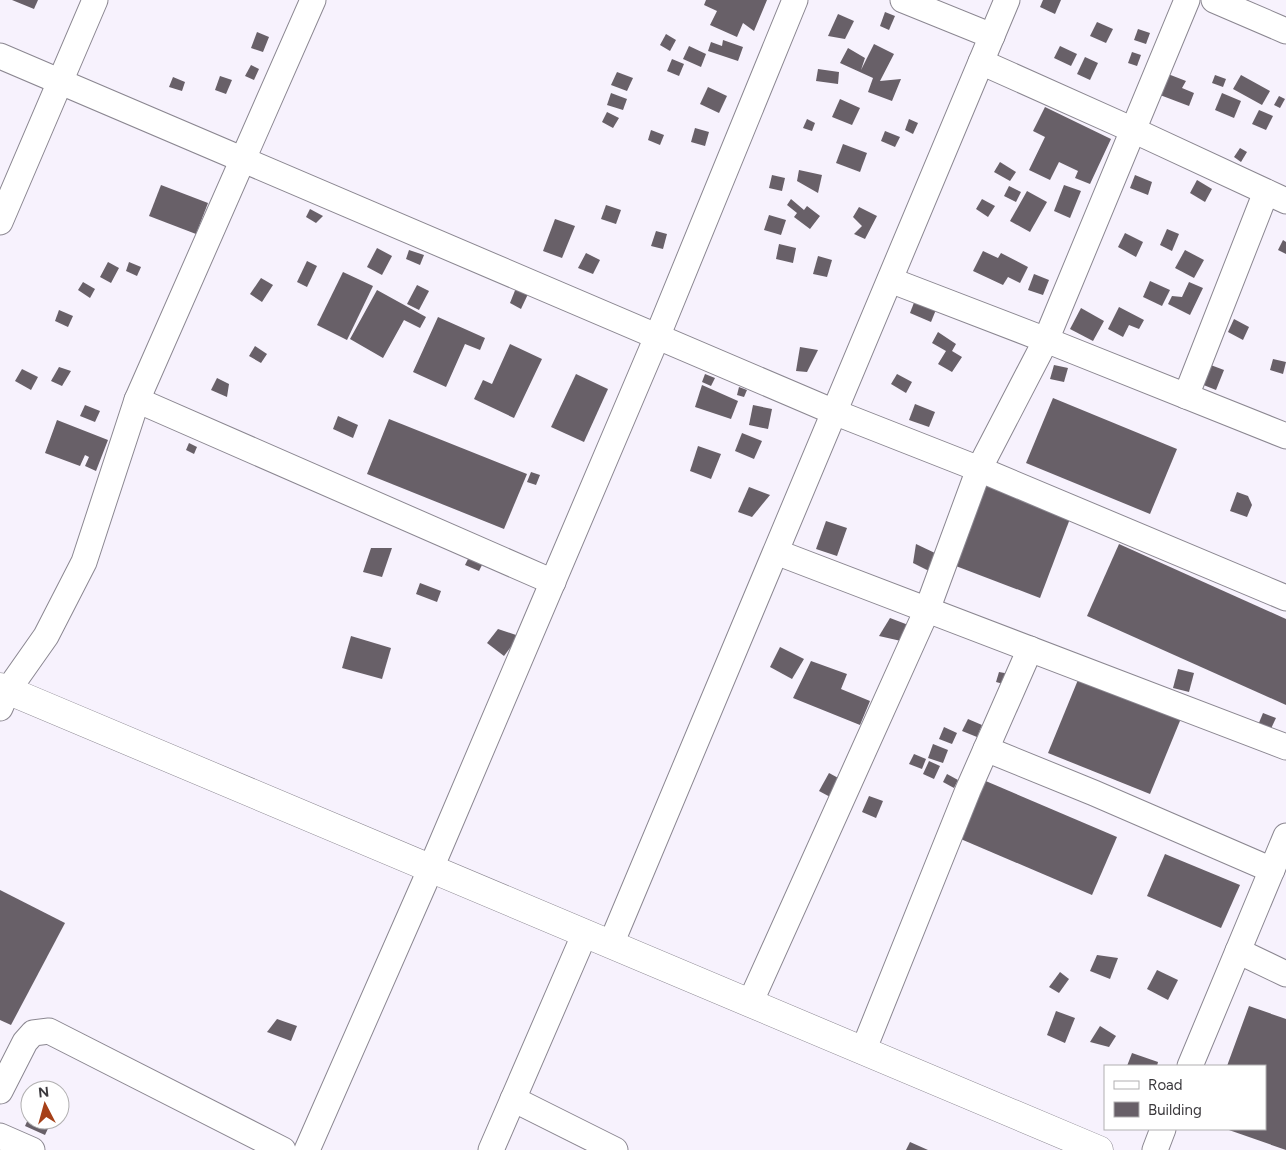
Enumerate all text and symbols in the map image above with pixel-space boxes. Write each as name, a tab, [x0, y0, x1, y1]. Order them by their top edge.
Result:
legend	[1104, 1065, 1266, 1130]
text: Road	[1148, 1076, 1183, 1094]
north arrow	[20, 1080, 70, 1130]
text: N	[37, 1084, 50, 1102]
text: Building	[1148, 1101, 1202, 1119]

